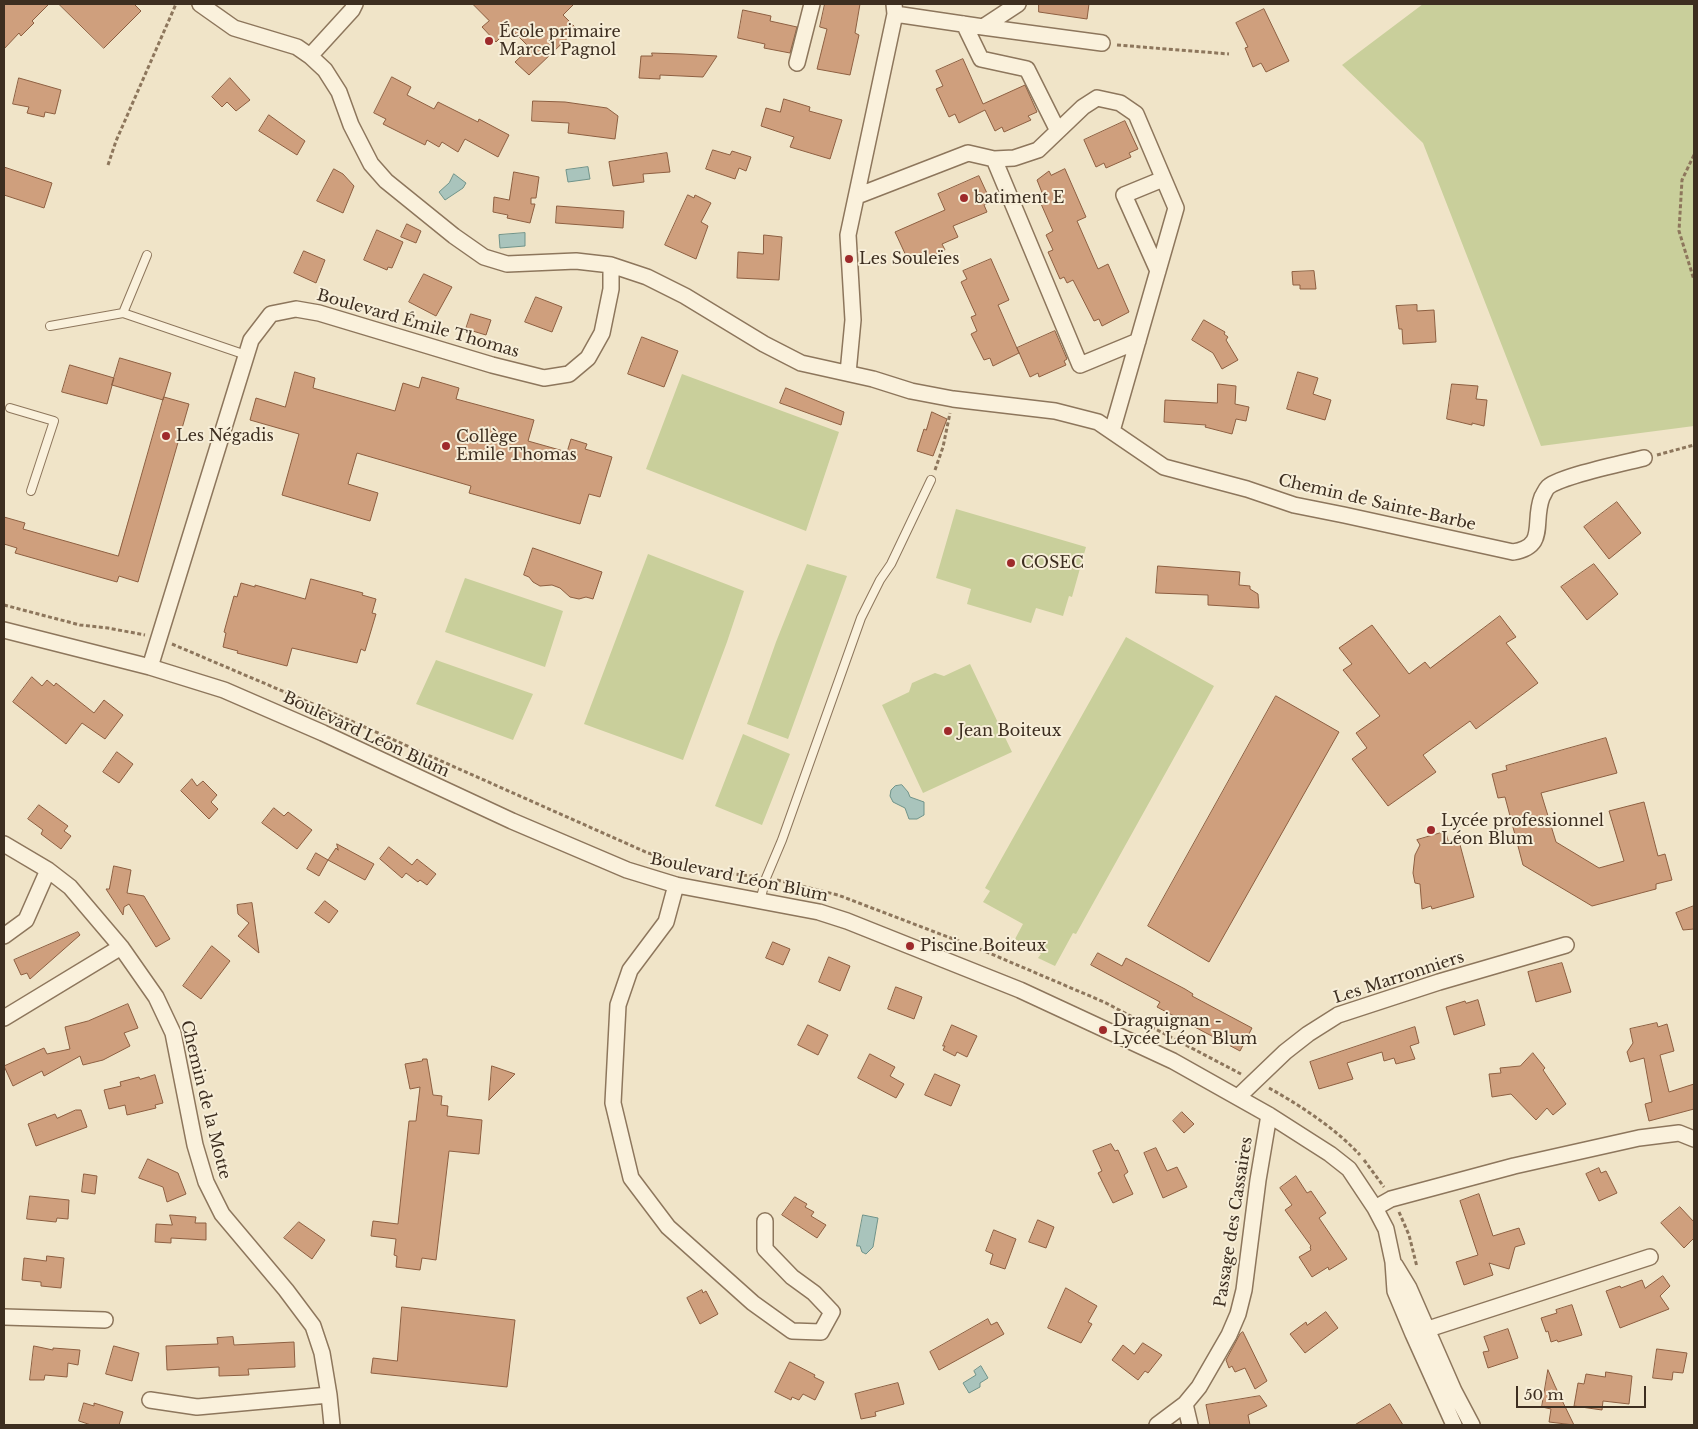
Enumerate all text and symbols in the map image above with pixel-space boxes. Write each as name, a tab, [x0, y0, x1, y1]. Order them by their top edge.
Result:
place label: École primaire Marcel Pagnol	[499, 22, 621, 60]
marker: École primaire Marcel Pagnol	[483, 35, 495, 47]
place label: batiment E	[974, 188, 1064, 208]
marker: batiment E	[958, 192, 970, 204]
place label: Les Souleïes	[859, 249, 959, 269]
marker: Les Souleïes	[843, 253, 855, 265]
street label: Boulevard Émile Thomas	[315, 286, 521, 362]
place label: Les Négadis	[176, 426, 274, 446]
place label: Collège Emile Thomas	[456, 427, 577, 465]
marker: Les Négadis	[160, 430, 172, 442]
marker: Collège Emile Thomas	[440, 440, 452, 452]
street label: Chemin de Sainte-Barbe	[1276, 471, 1478, 535]
place label: COSEC	[1021, 553, 1084, 573]
marker: COSEC	[1005, 557, 1017, 569]
street label: Boulevard Léon Blum	[280, 688, 452, 782]
place label: Jean Boiteux	[958, 721, 1061, 741]
marker: Jean Boiteux	[942, 725, 954, 737]
place label: Lycée professionnel Léon Blum	[1441, 811, 1604, 849]
marker: Lycée professionnel Léon Blum	[1425, 824, 1437, 836]
street label: Boulevard Léon Blum	[648, 850, 830, 906]
place label: Piscine Boiteux	[920, 936, 1046, 956]
marker: Piscine Boiteux	[904, 940, 916, 952]
street label: Les Marronniers	[1331, 948, 1467, 1008]
place label: Draguignan - Lycée Léon Blum	[1113, 1011, 1257, 1049]
street label: Chemin de la Motte	[176, 1019, 234, 1181]
marker: Draguignan - Lycée Léon Blum	[1097, 1024, 1109, 1036]
street label: Passage des Cassaires	[1211, 1135, 1257, 1309]
scale bar	[1518, 1376, 1648, 1408]
text: 50 m	[1524, 1385, 1564, 1404]

